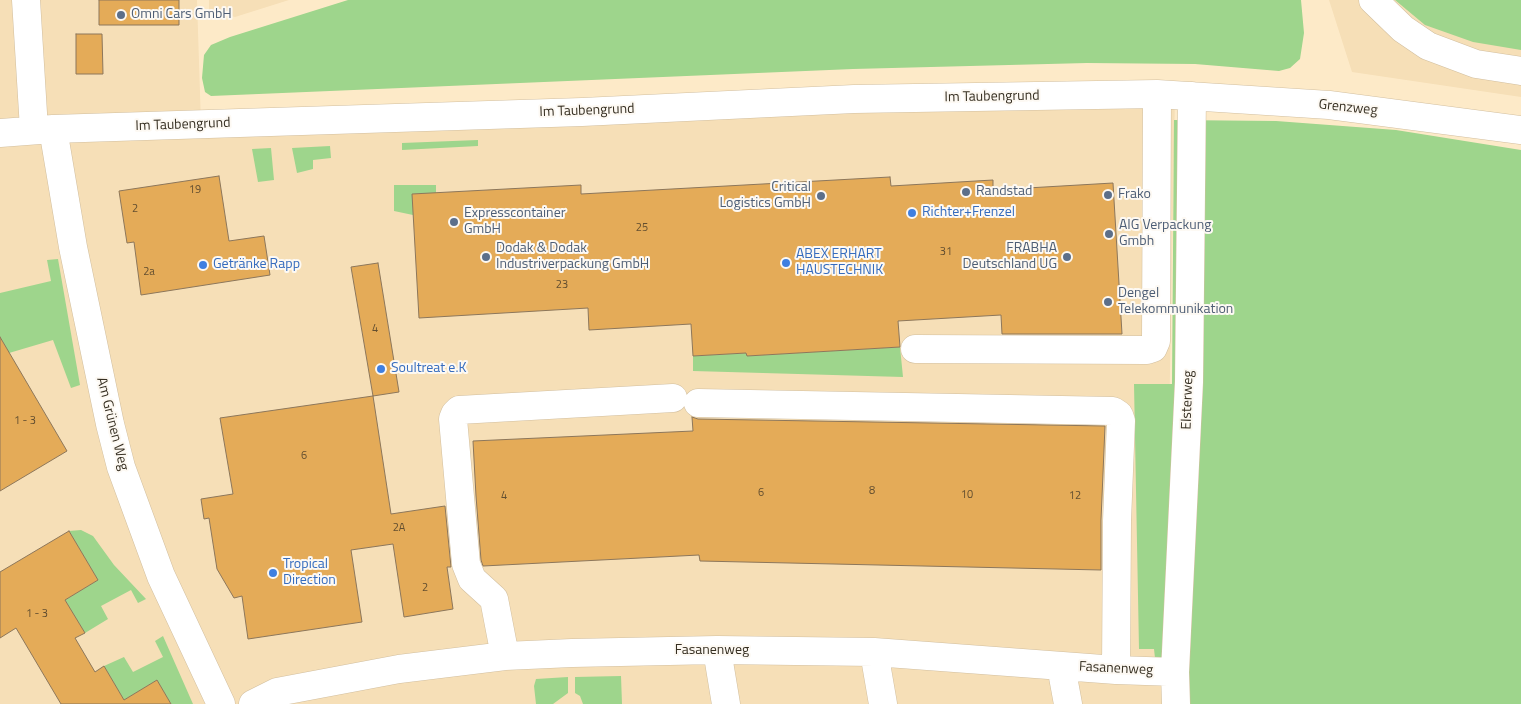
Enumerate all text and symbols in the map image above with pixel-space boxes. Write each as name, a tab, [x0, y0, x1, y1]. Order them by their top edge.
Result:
place label: Omni Cars GmbH	[131, 7, 232, 23]
marker: Omni Cars GmbH	[115, 9, 127, 21]
street label: Im Taubengrund	[944, 88, 1040, 106]
street label: Grenzweg	[1318, 97, 1378, 119]
street label: Im Taubengrund	[539, 101, 635, 121]
street label: Im Taubengrund	[135, 115, 231, 135]
place label: Critical Logistics GmbH	[719, 180, 811, 212]
house number: 19	[189, 183, 201, 197]
place label: Randstad	[976, 184, 1032, 200]
marker: Randstad	[960, 186, 972, 198]
place label: Frako	[1118, 187, 1151, 203]
marker: Frako	[1102, 189, 1114, 201]
marker: Critical Logistics GmbH	[815, 190, 827, 202]
house number: 2	[132, 202, 138, 216]
place label: Richter+Frenzel	[922, 205, 1015, 221]
place label: Expresscontainer GmbH	[464, 206, 566, 238]
marker: Richter+Frenzel	[906, 207, 918, 219]
marker: Expresscontainer GmbH	[448, 216, 460, 228]
place label: AIG Verpackung Gmbh	[1119, 218, 1211, 250]
house number: 25	[636, 221, 648, 235]
marker: AIG Verpackung Gmbh	[1103, 228, 1115, 240]
place label: Dodak & Dodak Industriverpackung GmbH	[496, 241, 649, 274]
place label: FRABHA Deutschland UG	[963, 241, 1057, 274]
house number: 31	[940, 245, 952, 259]
place label: ABEX ERHART HAUSTECHNIK	[796, 247, 883, 280]
marker: Dodak & Dodak Industriverpackung GmbH	[480, 251, 492, 263]
marker: FRABHA Deutschland UG	[1061, 251, 1073, 263]
place label: Getränke Rapp	[213, 257, 300, 273]
marker: ABEX ERHART HAUSTECHNIK	[780, 257, 792, 269]
marker: Getränke Rapp	[197, 259, 209, 271]
house number: 2a	[143, 265, 155, 279]
house number: 23	[556, 278, 568, 292]
place label: Dengel Telekommunikation	[1118, 286, 1233, 318]
marker: Dengel Telekommunikation	[1102, 296, 1114, 308]
house number: 4	[372, 322, 378, 336]
place label: Soultreat e.K	[391, 361, 466, 377]
marker: Soultreat e.K	[375, 363, 387, 375]
street label: Elsterweg	[1179, 370, 1197, 430]
street label: Am Grünen Weg	[92, 376, 132, 472]
house number: 1 - 3	[14, 414, 36, 428]
house number: 6	[301, 449, 307, 463]
house number: 8	[869, 484, 875, 498]
house number: 6	[758, 486, 764, 500]
house number: 10	[961, 488, 973, 502]
house number: 4	[501, 489, 507, 503]
house number: 12	[1069, 489, 1081, 503]
house number: 2A	[393, 521, 405, 535]
place label: Tropical Direction	[283, 557, 336, 590]
marker: Tropical Direction	[267, 567, 279, 579]
house number: 2	[422, 581, 428, 595]
house number: 1 - 3	[26, 607, 48, 621]
street label: Fasanenweg	[675, 643, 749, 659]
street label: Fasanenweg	[1078, 659, 1154, 679]

